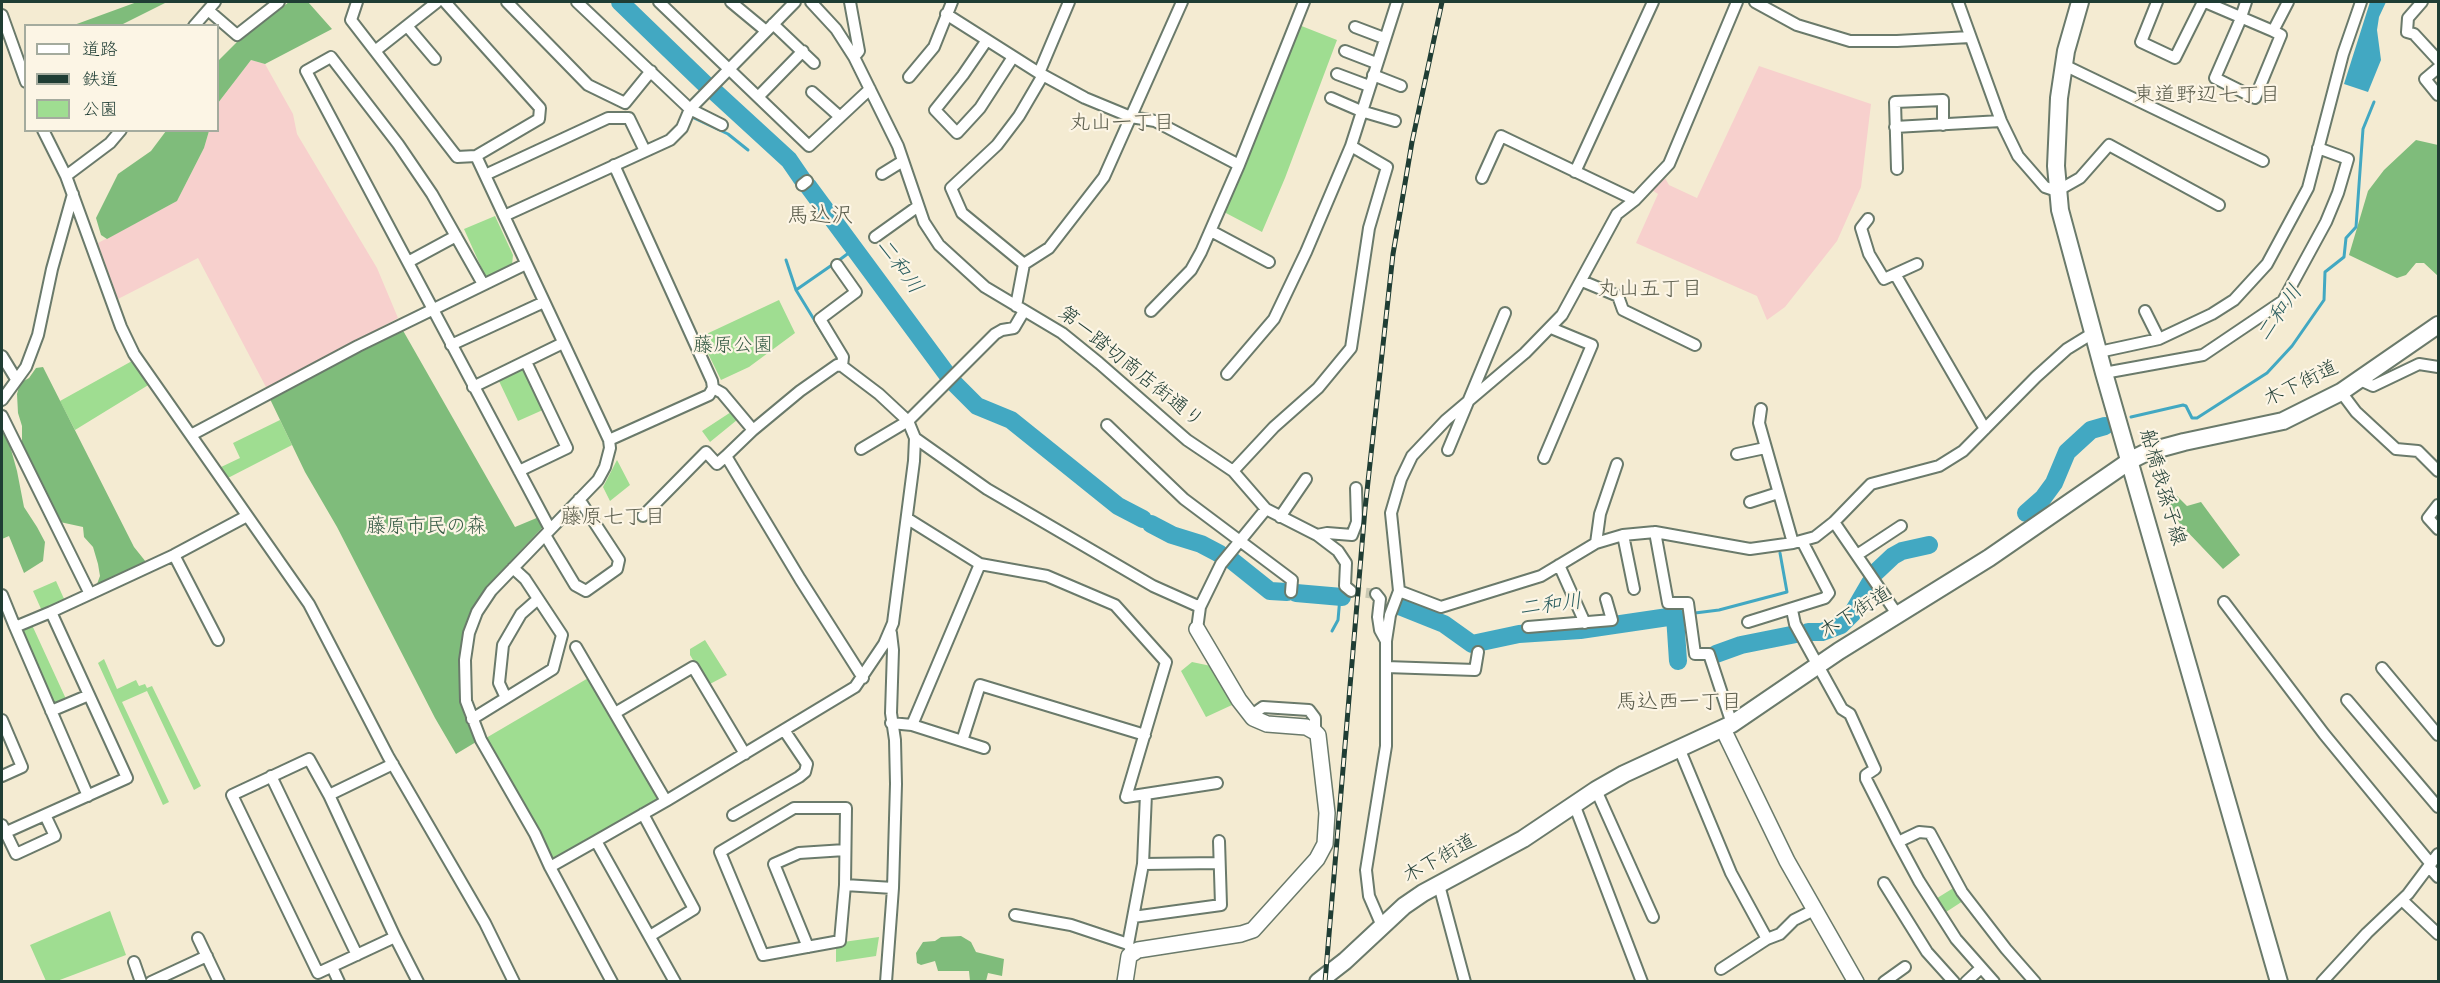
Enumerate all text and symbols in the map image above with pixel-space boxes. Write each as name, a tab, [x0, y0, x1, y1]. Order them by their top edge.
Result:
legend	[24, 24, 219, 132]
text: 道路	[82, 39, 118, 64]
text: 鉄道	[82, 69, 118, 94]
district label: 東道野辺七丁目	[2134, 85, 2280, 111]
text: 公園	[82, 99, 118, 124]
district label: 丸山一丁目	[1070, 113, 1174, 139]
district label: 馬込沢	[787, 206, 853, 232]
water label: 二和川	[868, 235, 926, 301]
district label: 丸山五丁目	[1598, 279, 1702, 305]
water label: 二和川	[2254, 282, 2310, 348]
street label: 第一踏切商店街通り	[1052, 303, 1206, 435]
park label: 藤原公園	[693, 336, 773, 360]
street label: 木下街道	[2261, 358, 2343, 414]
street label: 船橋我孫子線	[2132, 427, 2188, 549]
district label: 藤原七丁目	[561, 507, 665, 533]
park label: 藤原市民の森	[366, 517, 486, 541]
street label: 木下街道	[1817, 584, 1897, 646]
water label: 二和川	[1518, 592, 1584, 624]
district label: 馬込西一丁目	[1616, 692, 1742, 718]
street label: 木下街道	[1400, 831, 1482, 891]

